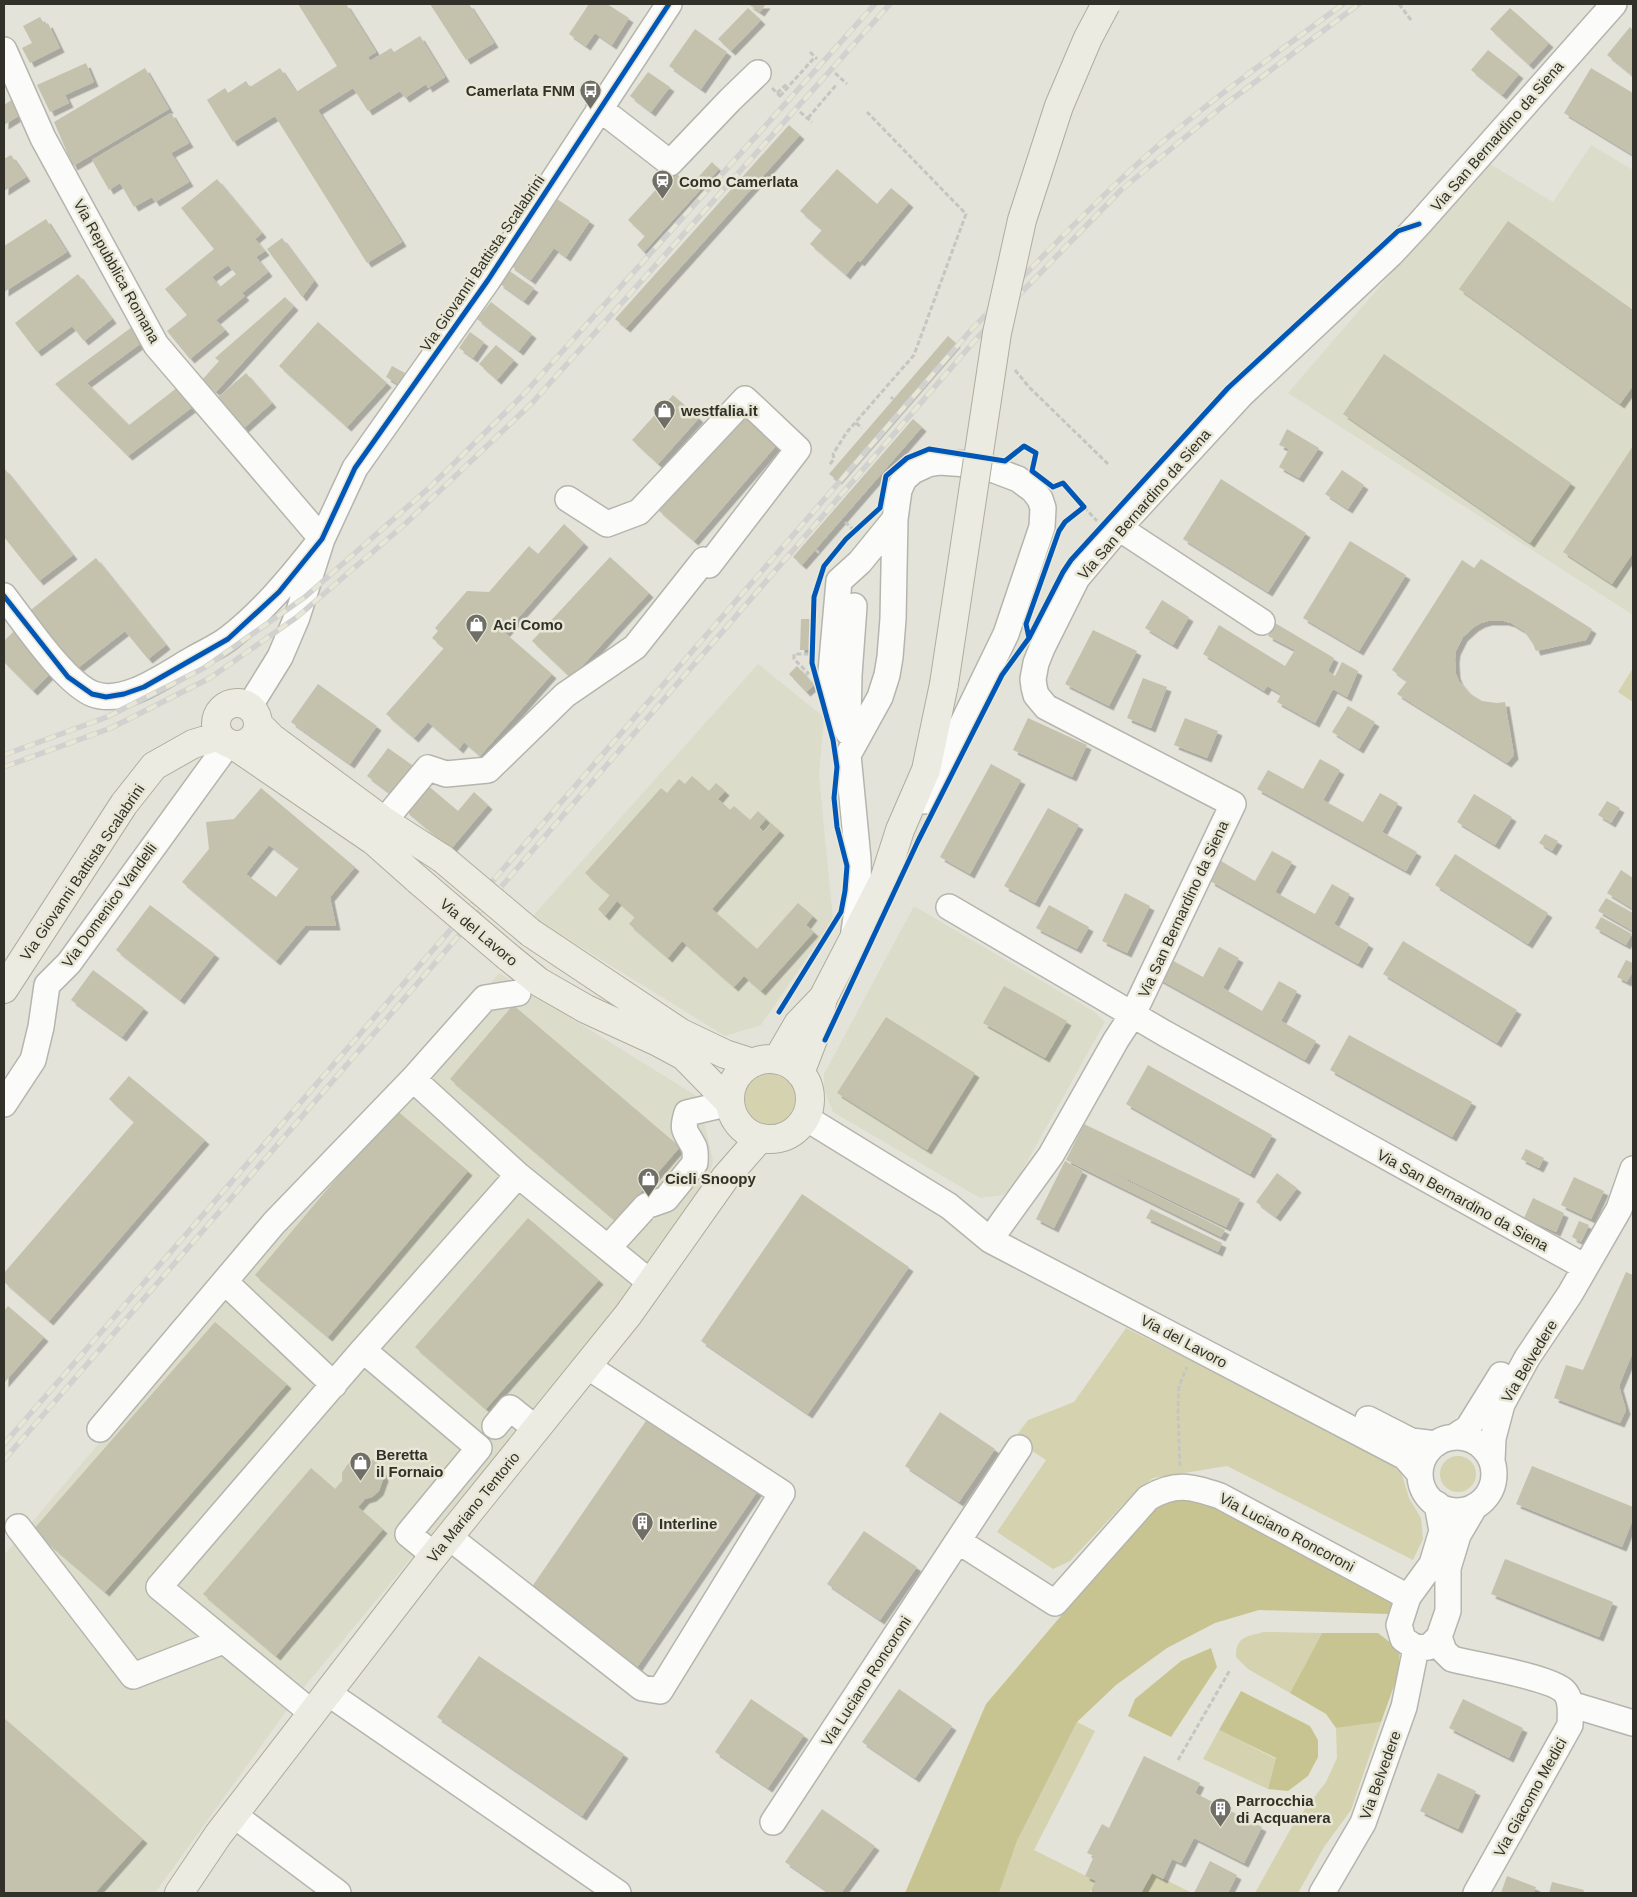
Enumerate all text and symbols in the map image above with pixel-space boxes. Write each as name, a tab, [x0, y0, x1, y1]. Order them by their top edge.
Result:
street label: Via San Bernardino da Siena	[1427, 57, 1567, 214]
bus stop icon: Camerlata FNM	[579, 78, 603, 109]
place label: Camerlata FNM	[466, 82, 575, 99]
station icon: Como Camerlata	[651, 169, 675, 200]
street label: Via Giovanni Battista Scalabrini	[417, 172, 547, 354]
place label: Como Camerlata	[679, 173, 799, 190]
street label: Via Repubblica Romana	[70, 196, 164, 346]
shop icon: westfalia.it	[653, 398, 677, 429]
place label: westfalia.it	[680, 402, 758, 419]
street label: Via San Bernardino da Siena	[1074, 425, 1214, 582]
shop icon: Aci Como	[465, 612, 489, 643]
place label: Aci Como	[493, 616, 563, 633]
street label: Via Giovanni Battista Scalabrini	[17, 781, 147, 963]
street label: Via San Bernardino da Siena	[1134, 817, 1232, 1000]
street label: Via Domenico Vandelli	[58, 840, 160, 970]
street label: Via del Lavoro	[437, 895, 521, 969]
street label: Via San Bernardino da Siena	[1374, 1146, 1552, 1255]
shop icon: Cicli Snoopy	[637, 1166, 661, 1197]
place label: Cicli Snoopy	[665, 1170, 757, 1187]
street label: Via del Lavoro	[1138, 1311, 1230, 1371]
street label: Via Belvedere	[1498, 1317, 1560, 1405]
place label: Beretta il Fornaio	[376, 1446, 444, 1480]
street label: Via Mariano Tentorio	[423, 1448, 523, 1566]
shop icon: Beretta il Fornaio	[348, 1451, 372, 1482]
street label: Via Luciano Roncoroni	[1216, 1489, 1358, 1575]
building icon: Interline	[631, 1511, 655, 1542]
place label: Interline	[659, 1515, 717, 1532]
street label: Via Luciano Roncoroni	[818, 1613, 914, 1749]
street label: Via Belvedere	[1356, 1728, 1404, 1822]
street label: Via Giacomo Medici	[1490, 1735, 1570, 1859]
place label: Parrocchia di Acquanera	[1236, 1792, 1331, 1826]
building icon: Parrocchia di Acquanera	[1208, 1797, 1232, 1828]

